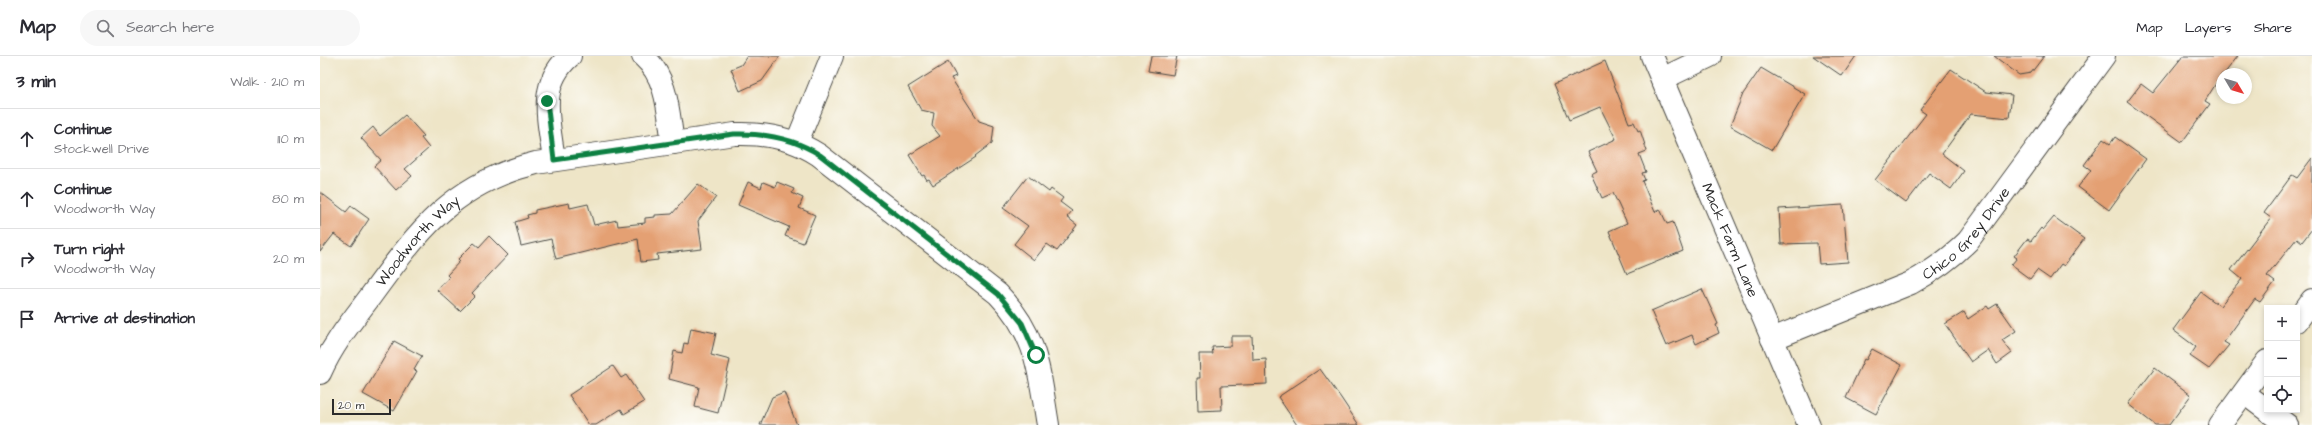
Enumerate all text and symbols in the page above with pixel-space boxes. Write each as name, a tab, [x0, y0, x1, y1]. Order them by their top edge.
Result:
search box	[80, 10, 360, 46]
text: Map	[20, 14, 56, 41]
icon: search	[94, 17, 116, 39]
text: Search here	[126, 17, 215, 38]
text: Map	[2136, 18, 2163, 38]
text: Layers	[2185, 18, 2232, 38]
text: Share	[2254, 18, 2292, 38]
north arrow	[2216, 68, 2252, 104]
text: 3 min	[16, 70, 56, 94]
text: Walk · 210 m	[230, 73, 304, 91]
route end	[538, 92, 556, 110]
text: Continue	[54, 119, 112, 140]
icon: ahead	[16, 128, 38, 150]
text: 110 m	[277, 130, 304, 148]
text: Stockwell Drive	[54, 140, 149, 158]
text: Continue	[54, 179, 112, 200]
street label: Mack Farm Lane	[1697, 180, 1764, 300]
street label: Chico Grey Drive	[1918, 183, 2015, 285]
icon: ahead	[16, 188, 38, 210]
text: 80 m	[272, 190, 304, 208]
street label: Woodworth Way	[371, 190, 464, 291]
text: Woodworth Way	[54, 200, 155, 218]
text: Turn right	[54, 239, 125, 260]
icon: right	[16, 248, 38, 270]
text: 20 m	[273, 250, 304, 268]
text: Woodworth Way	[54, 260, 155, 278]
map controls	[2264, 305, 2300, 413]
button: +	[2264, 305, 2300, 341]
icon: arrive	[16, 308, 38, 330]
text: Arrive at destination	[54, 308, 195, 329]
button: −	[2264, 341, 2300, 377]
route start	[1027, 346, 1045, 364]
button: locate	[2264, 377, 2300, 413]
scale bar	[332, 397, 391, 416]
text: 20 m	[338, 398, 364, 413]

